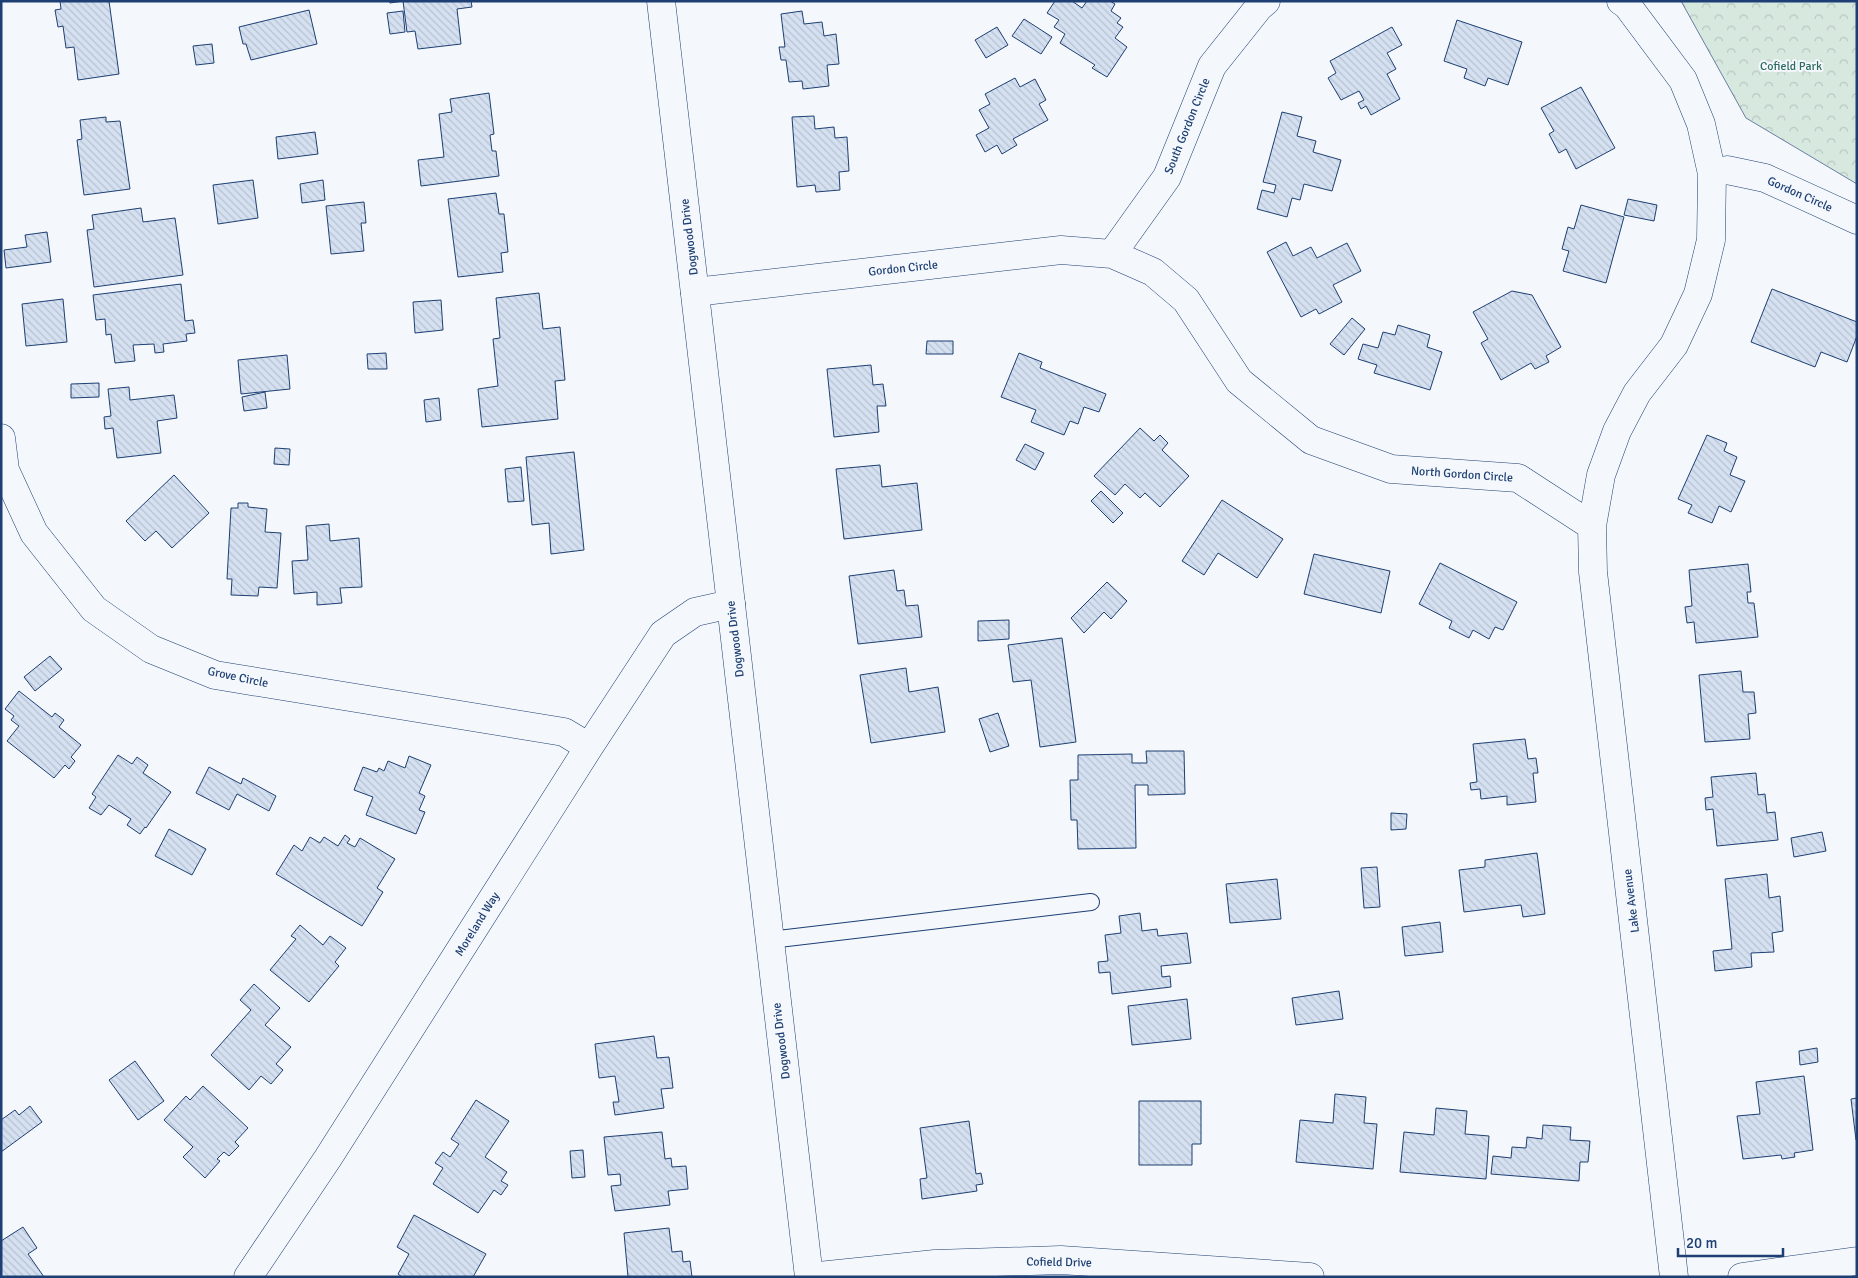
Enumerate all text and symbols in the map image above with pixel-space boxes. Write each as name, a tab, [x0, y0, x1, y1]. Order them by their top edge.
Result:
park label: Cofield Park	[1760, 59, 1822, 74]
street label: South Gordon Circle	[1161, 76, 1214, 177]
street label: Gordon Circle	[1765, 173, 1835, 216]
street label: Dogwood Drive	[677, 198, 702, 276]
street label: Gordon Circle	[868, 257, 939, 280]
street label: North Gordon Circle	[1410, 463, 1513, 486]
street label: Dogwood Drive	[723, 600, 748, 678]
street label: Grove Circle	[206, 664, 270, 691]
street label: Lake Avenue	[1620, 868, 1643, 934]
street label: Moreland Way	[452, 889, 503, 959]
street label: Dogwood Drive	[769, 1002, 794, 1080]
scale bar	[1678, 1226, 1783, 1258]
text: 20 m	[1686, 1234, 1717, 1252]
street label: Cofield Drive	[1026, 1254, 1092, 1271]

